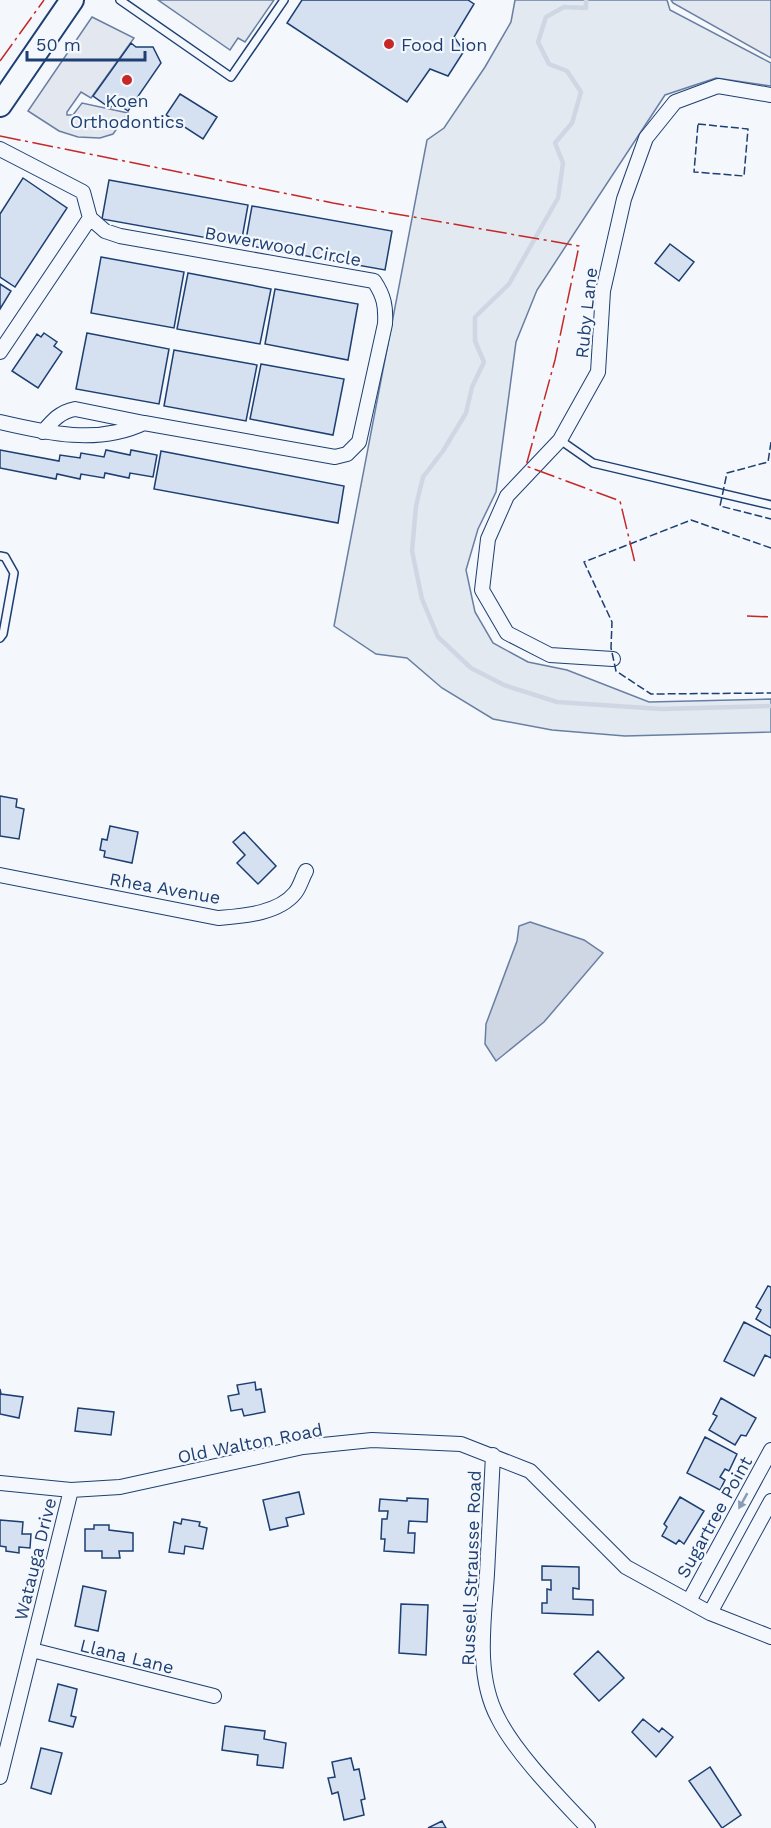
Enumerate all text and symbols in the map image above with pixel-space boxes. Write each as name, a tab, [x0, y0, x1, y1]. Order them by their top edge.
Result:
scale bar	[27, 24, 146, 62]
text: 50 m	[36, 34, 81, 55]
place label: Food Lion	[401, 34, 488, 55]
marker: Food Lion	[382, 37, 396, 51]
marker: Koen Orthodontics	[120, 73, 134, 87]
place label: Koen Orthodontics	[70, 90, 184, 132]
street label: Bowerwood Circle	[203, 222, 363, 270]
street label: Ruby Lane	[571, 266, 601, 360]
street label: Rhea Avenue	[108, 868, 222, 908]
street label: Old Walton Road	[176, 1419, 324, 1467]
street label: Sugartree Point	[672, 1452, 756, 1581]
street label: Russell Strausse Road	[457, 1470, 485, 1666]
one-way arrow	[738, 1493, 748, 1510]
street label: Watauga Drive	[10, 1496, 60, 1622]
street label: Llana Lane	[78, 1634, 176, 1678]

